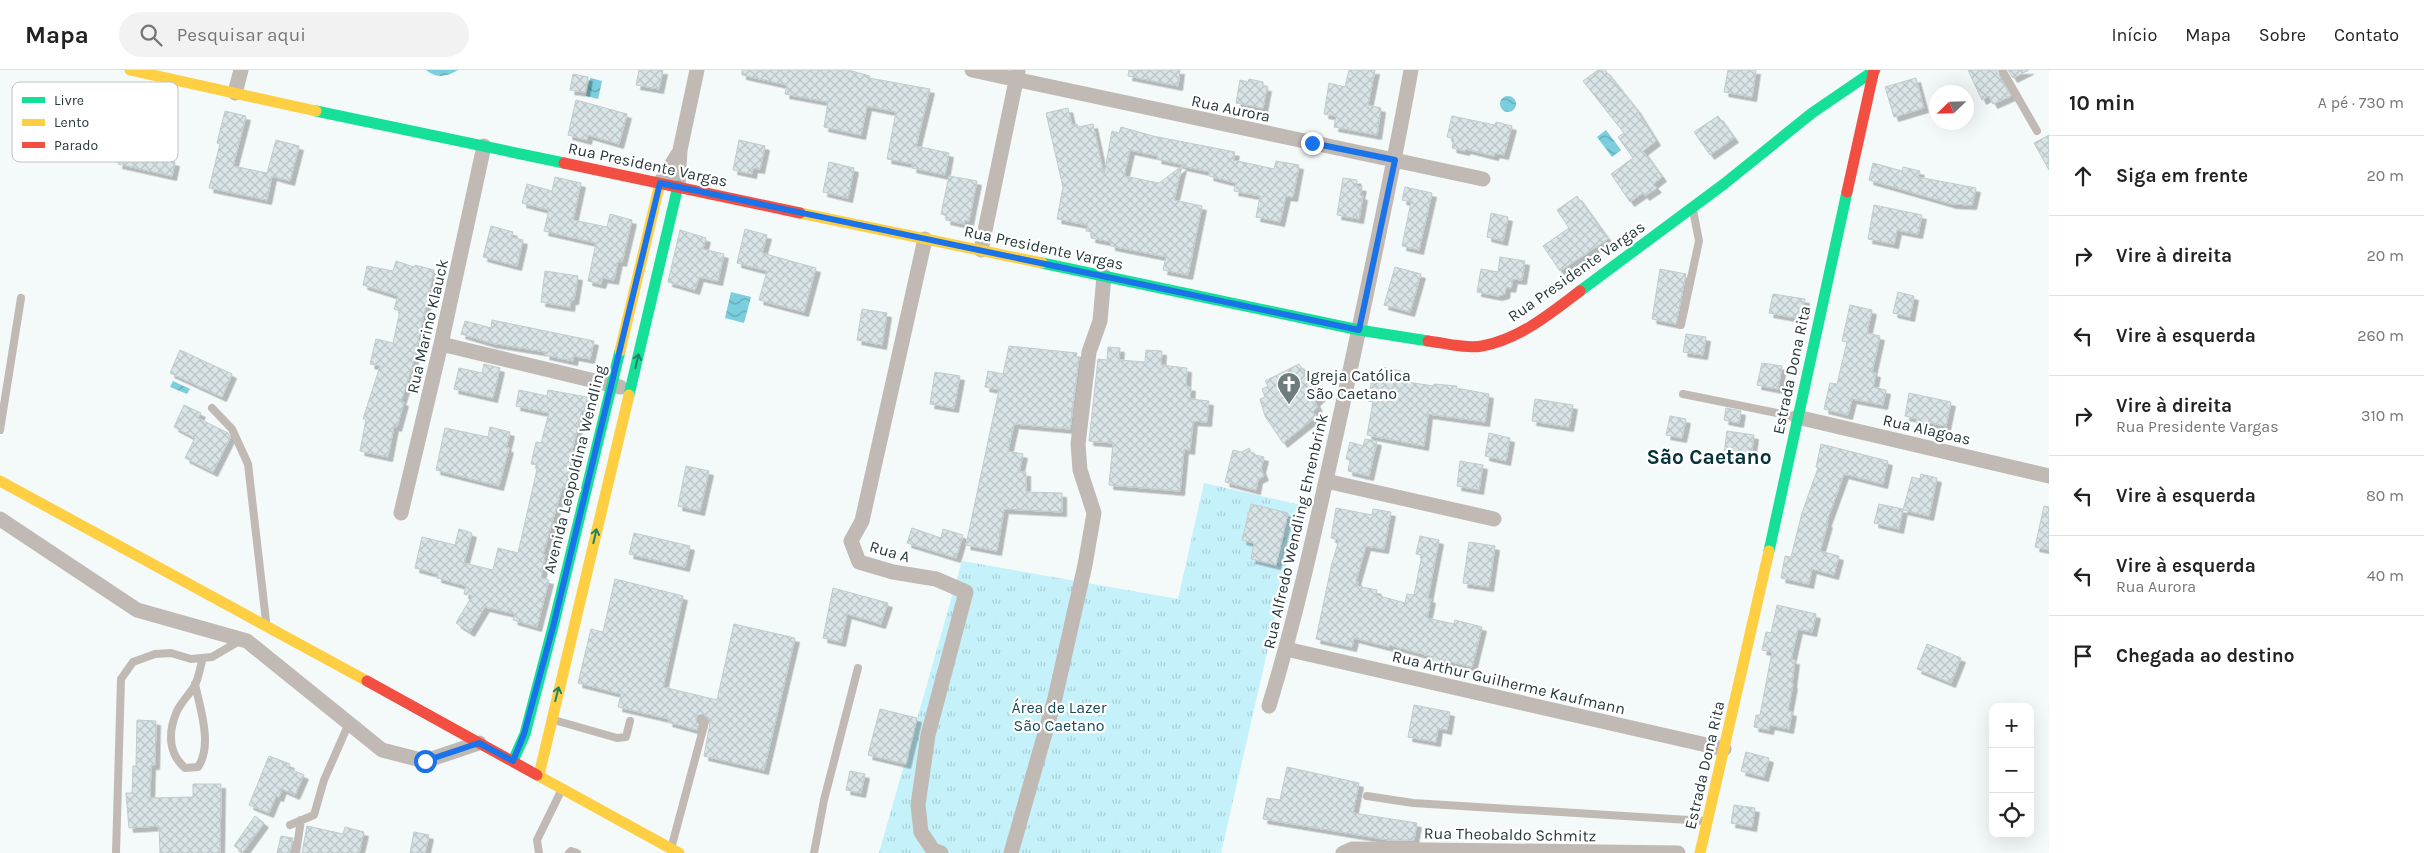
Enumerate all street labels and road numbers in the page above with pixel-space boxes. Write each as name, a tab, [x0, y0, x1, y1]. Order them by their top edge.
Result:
street label: Rua Aurora	[1190, 91, 1272, 126]
street label: Rua Presidente Vargas	[566, 138, 729, 191]
street label: Rua Presidente Vargas	[1504, 217, 1648, 326]
street label: Rua Presidente Vargas	[962, 221, 1125, 274]
street label: Rua Marino Klauck	[403, 257, 452, 395]
street label: Estrada Dona Rita	[1769, 304, 1814, 436]
street label: Avenida Leopoldina Wendling	[539, 363, 610, 575]
street label: Rua Alagoas	[1881, 410, 1973, 449]
street label: Rua Alfredo Wendling Ehrenbrink	[1259, 411, 1332, 651]
street label: Rua A	[867, 537, 912, 566]
street label: Rua Arthur Guilherme Kaufmann	[1390, 646, 1627, 719]
street label: Estrada Dona Rita	[1680, 699, 1728, 831]
street label: Rua Theobaldo Schmitz	[1424, 823, 1596, 846]

